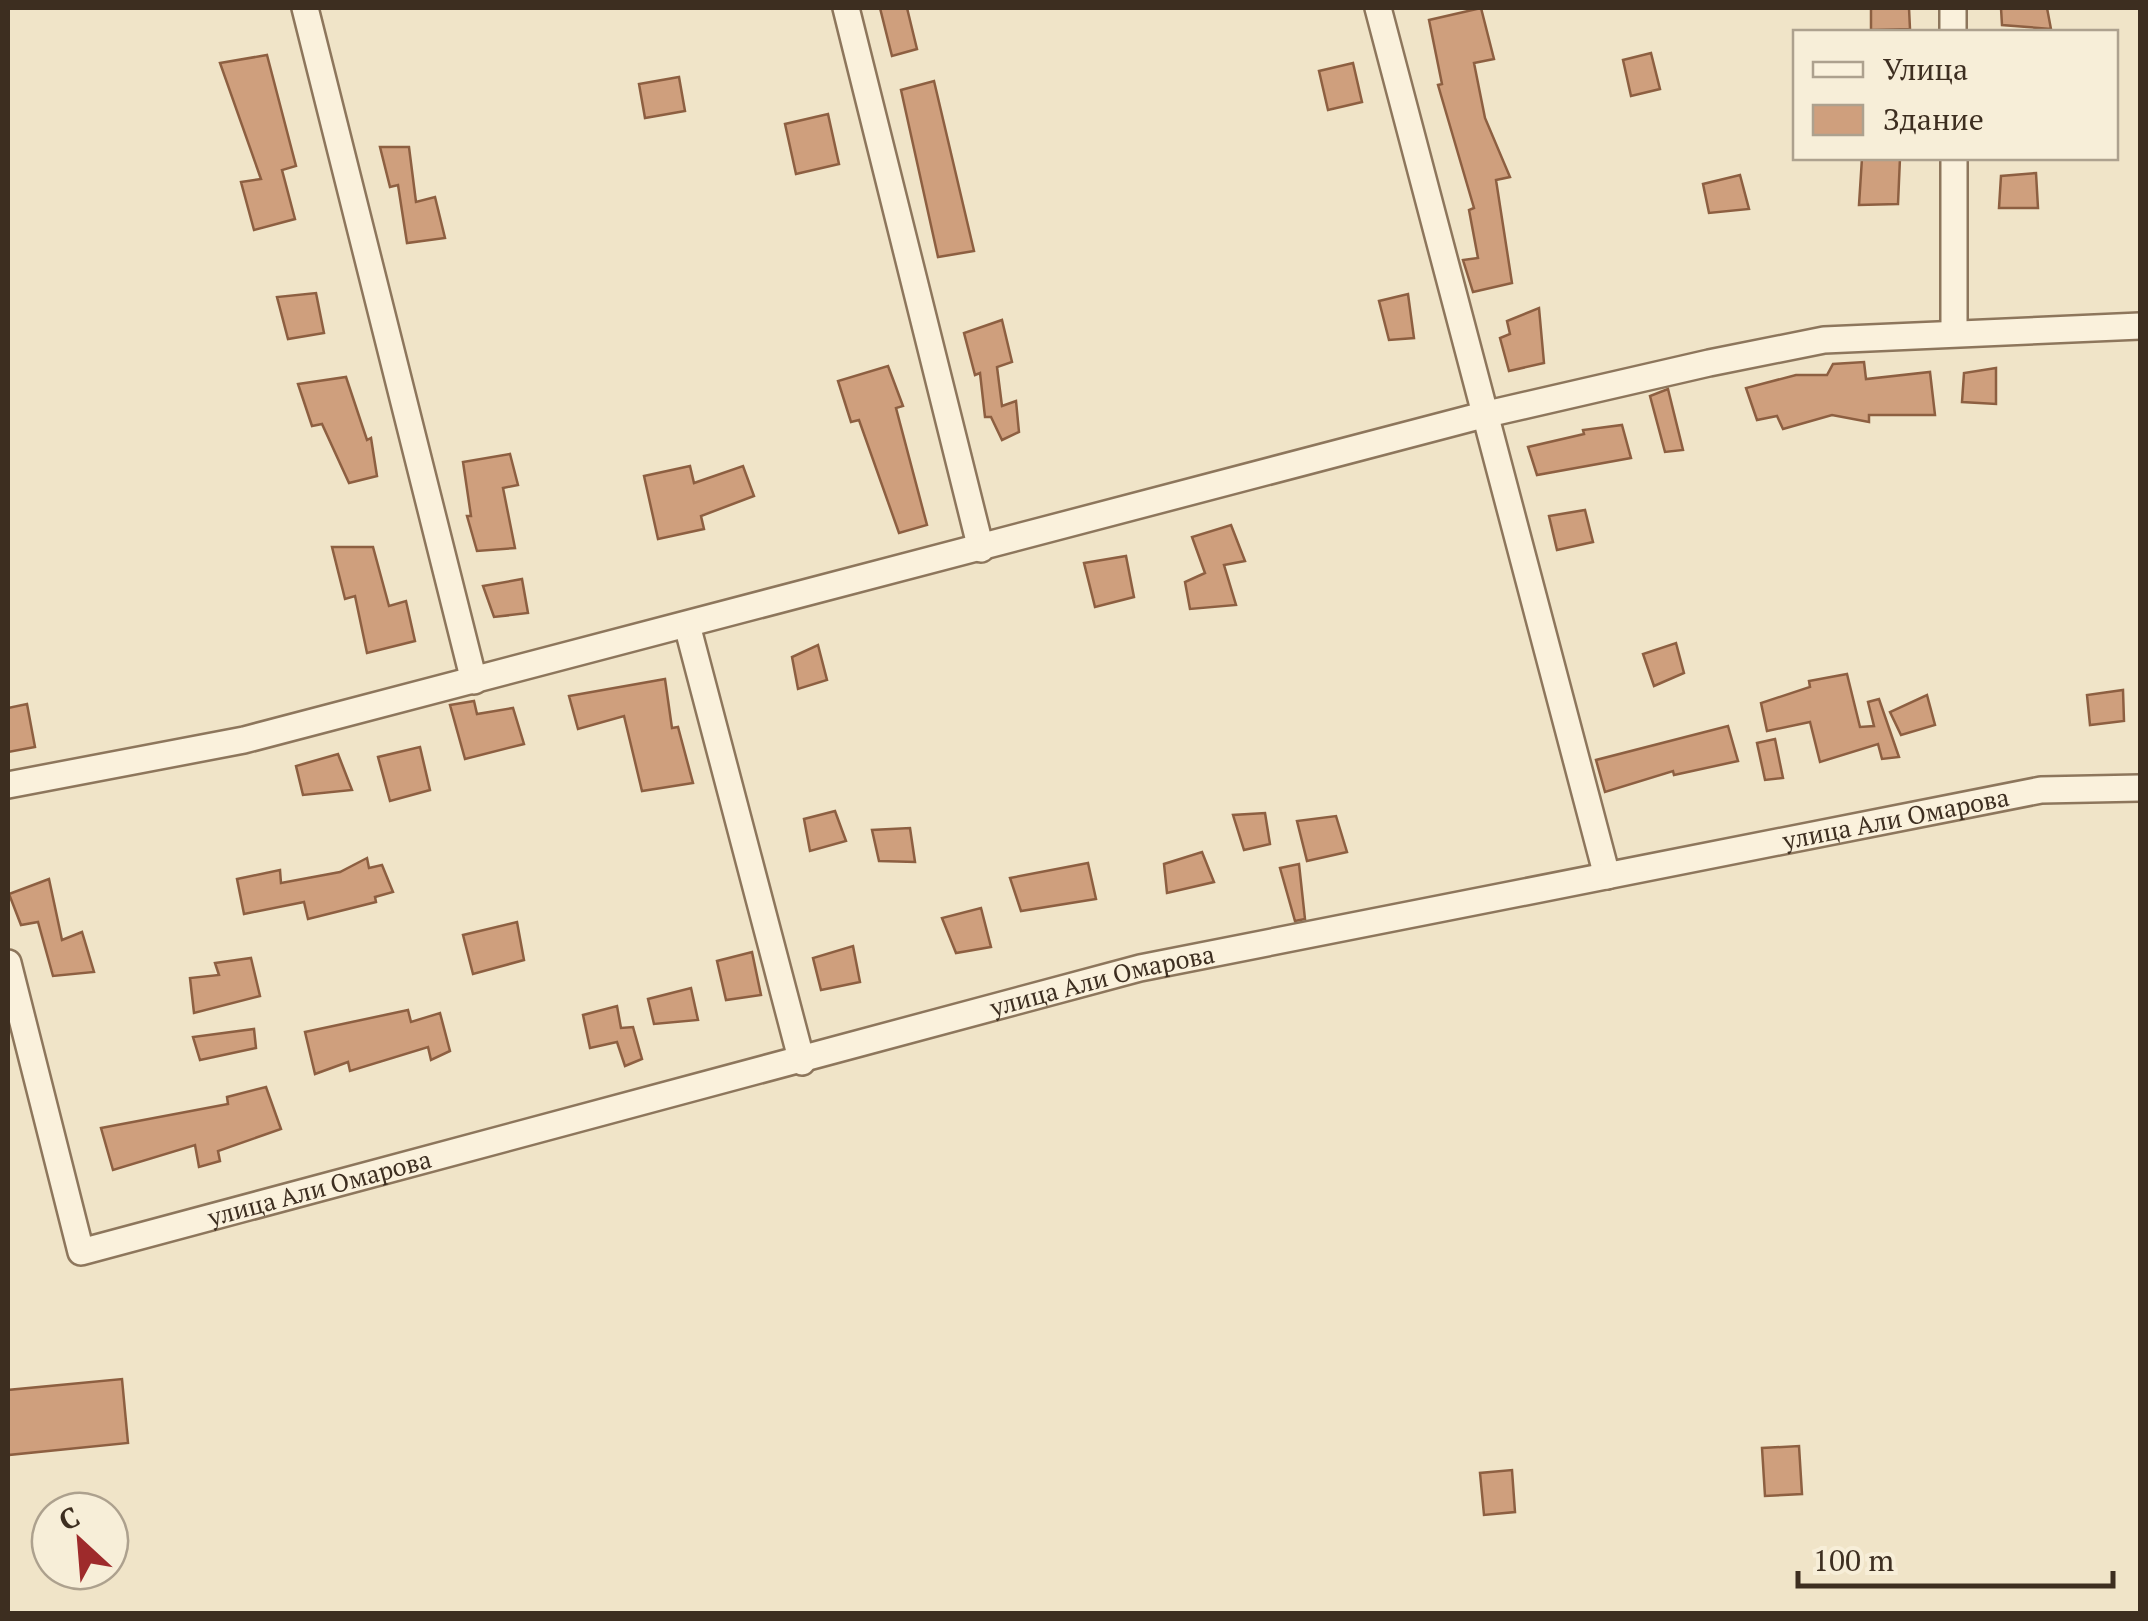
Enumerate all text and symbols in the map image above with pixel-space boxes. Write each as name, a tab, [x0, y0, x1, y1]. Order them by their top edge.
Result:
legend	[1793, 30, 2118, 160]
text: Улица	[1883, 49, 1968, 89]
text: Здание	[1883, 99, 1984, 139]
street label: улица Али Омарова	[1779, 780, 2012, 857]
street label: улица Али Омарова	[985, 937, 1218, 1024]
street label: улица Али Омарова	[203, 1142, 435, 1234]
north arrow	[30, 1491, 130, 1591]
text: С	[53, 1497, 85, 1539]
scale bar	[1798, 1526, 2113, 1588]
text: 100 m	[1813, 1540, 1894, 1580]

